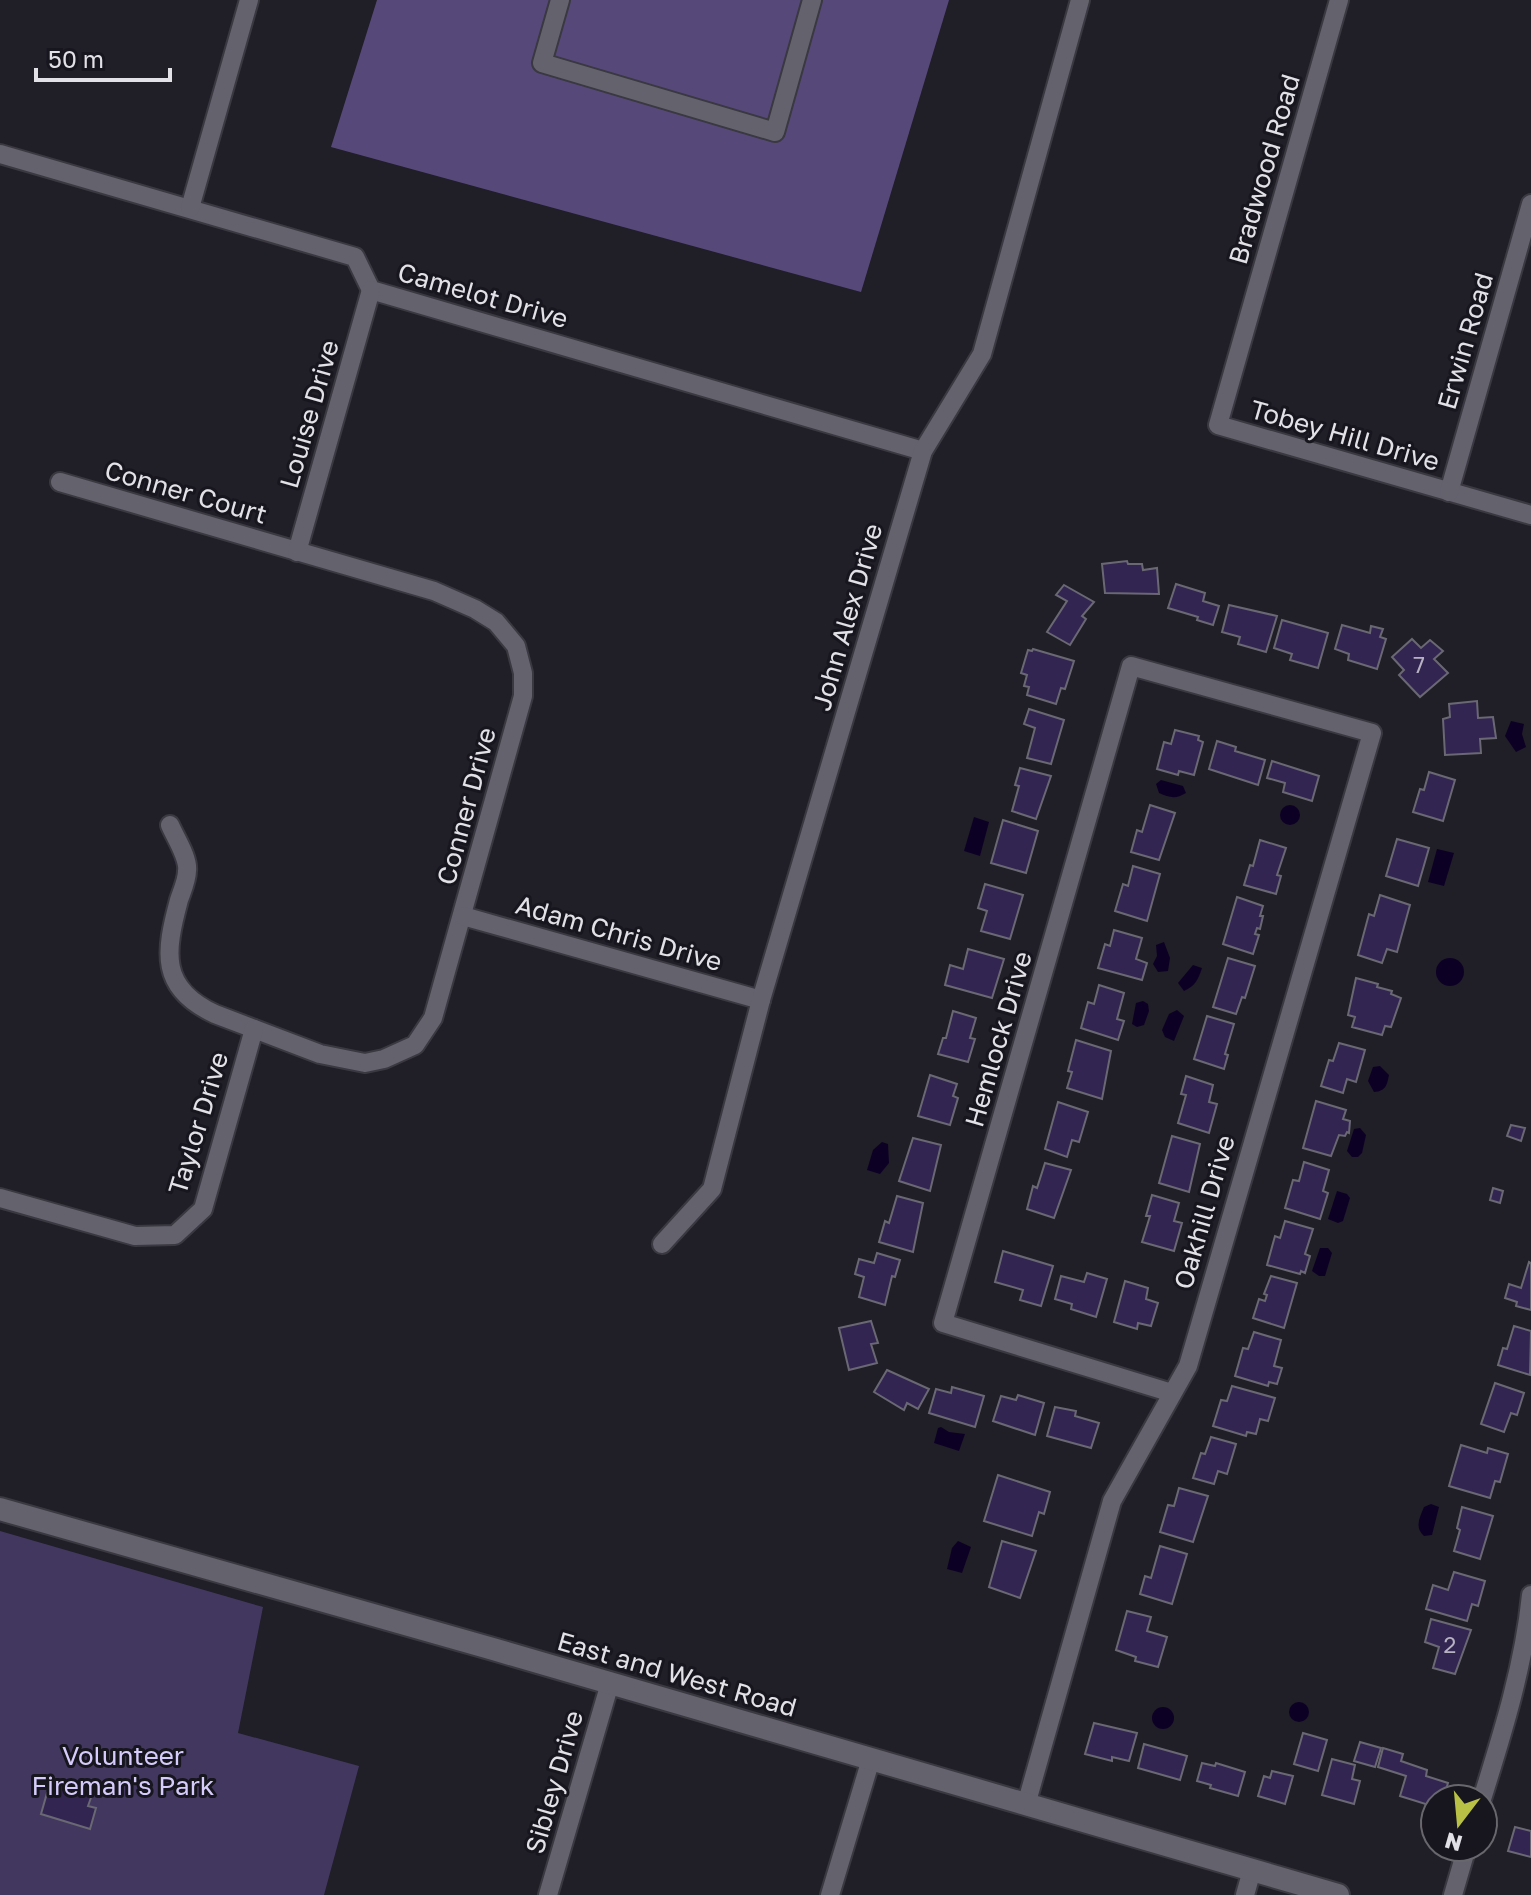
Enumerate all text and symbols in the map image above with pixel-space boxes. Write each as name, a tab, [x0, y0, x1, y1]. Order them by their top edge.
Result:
scale bar	[36, 32, 170, 82]
text: 50 m	[48, 44, 104, 73]
street label: Bradwood Road	[1222, 70, 1306, 268]
street label: Camelot Drive	[394, 256, 572, 334]
street label: Erwin Road	[1431, 269, 1499, 413]
street label: Louise Drive	[273, 336, 345, 492]
street label: Tobey Hill Drive	[1247, 393, 1443, 477]
street label: Conner Court	[101, 454, 271, 530]
street label: John Alex Drive	[805, 520, 889, 714]
house number: 7	[1413, 651, 1425, 678]
street label: Conner Drive	[430, 724, 502, 888]
street label: Adam Chris Drive	[512, 889, 726, 977]
street label: Hemlock Drive	[958, 948, 1038, 1130]
street label: Taylor Drive	[162, 1048, 234, 1198]
street label: Oakhill Drive	[1167, 1131, 1241, 1293]
street label: East and West Road	[554, 1625, 800, 1723]
house number: 2	[1444, 1631, 1456, 1658]
street label: Sibley Drive	[519, 1707, 589, 1857]
park label: Volunteer Fireman's Park	[31, 1740, 215, 1801]
north arrow	[1419, 1783, 1499, 1863]
text: N	[1442, 1827, 1465, 1858]

